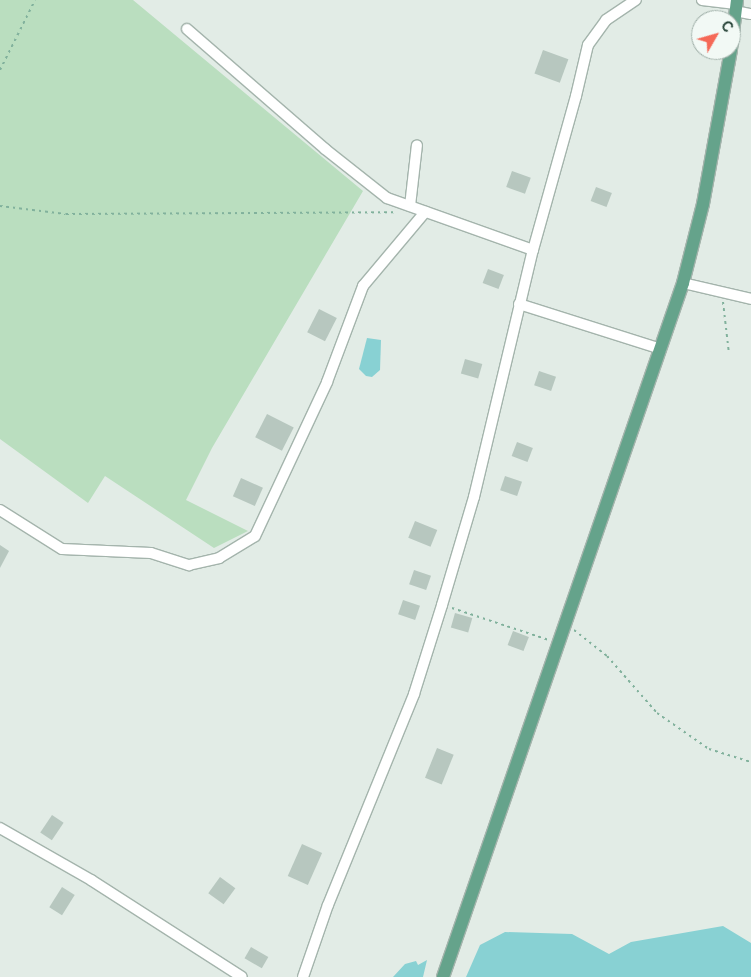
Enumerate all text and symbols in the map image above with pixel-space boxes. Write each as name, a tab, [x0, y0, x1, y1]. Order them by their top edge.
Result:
north arrow	[691, 10, 741, 60]
text: С	[718, 18, 736, 35]

